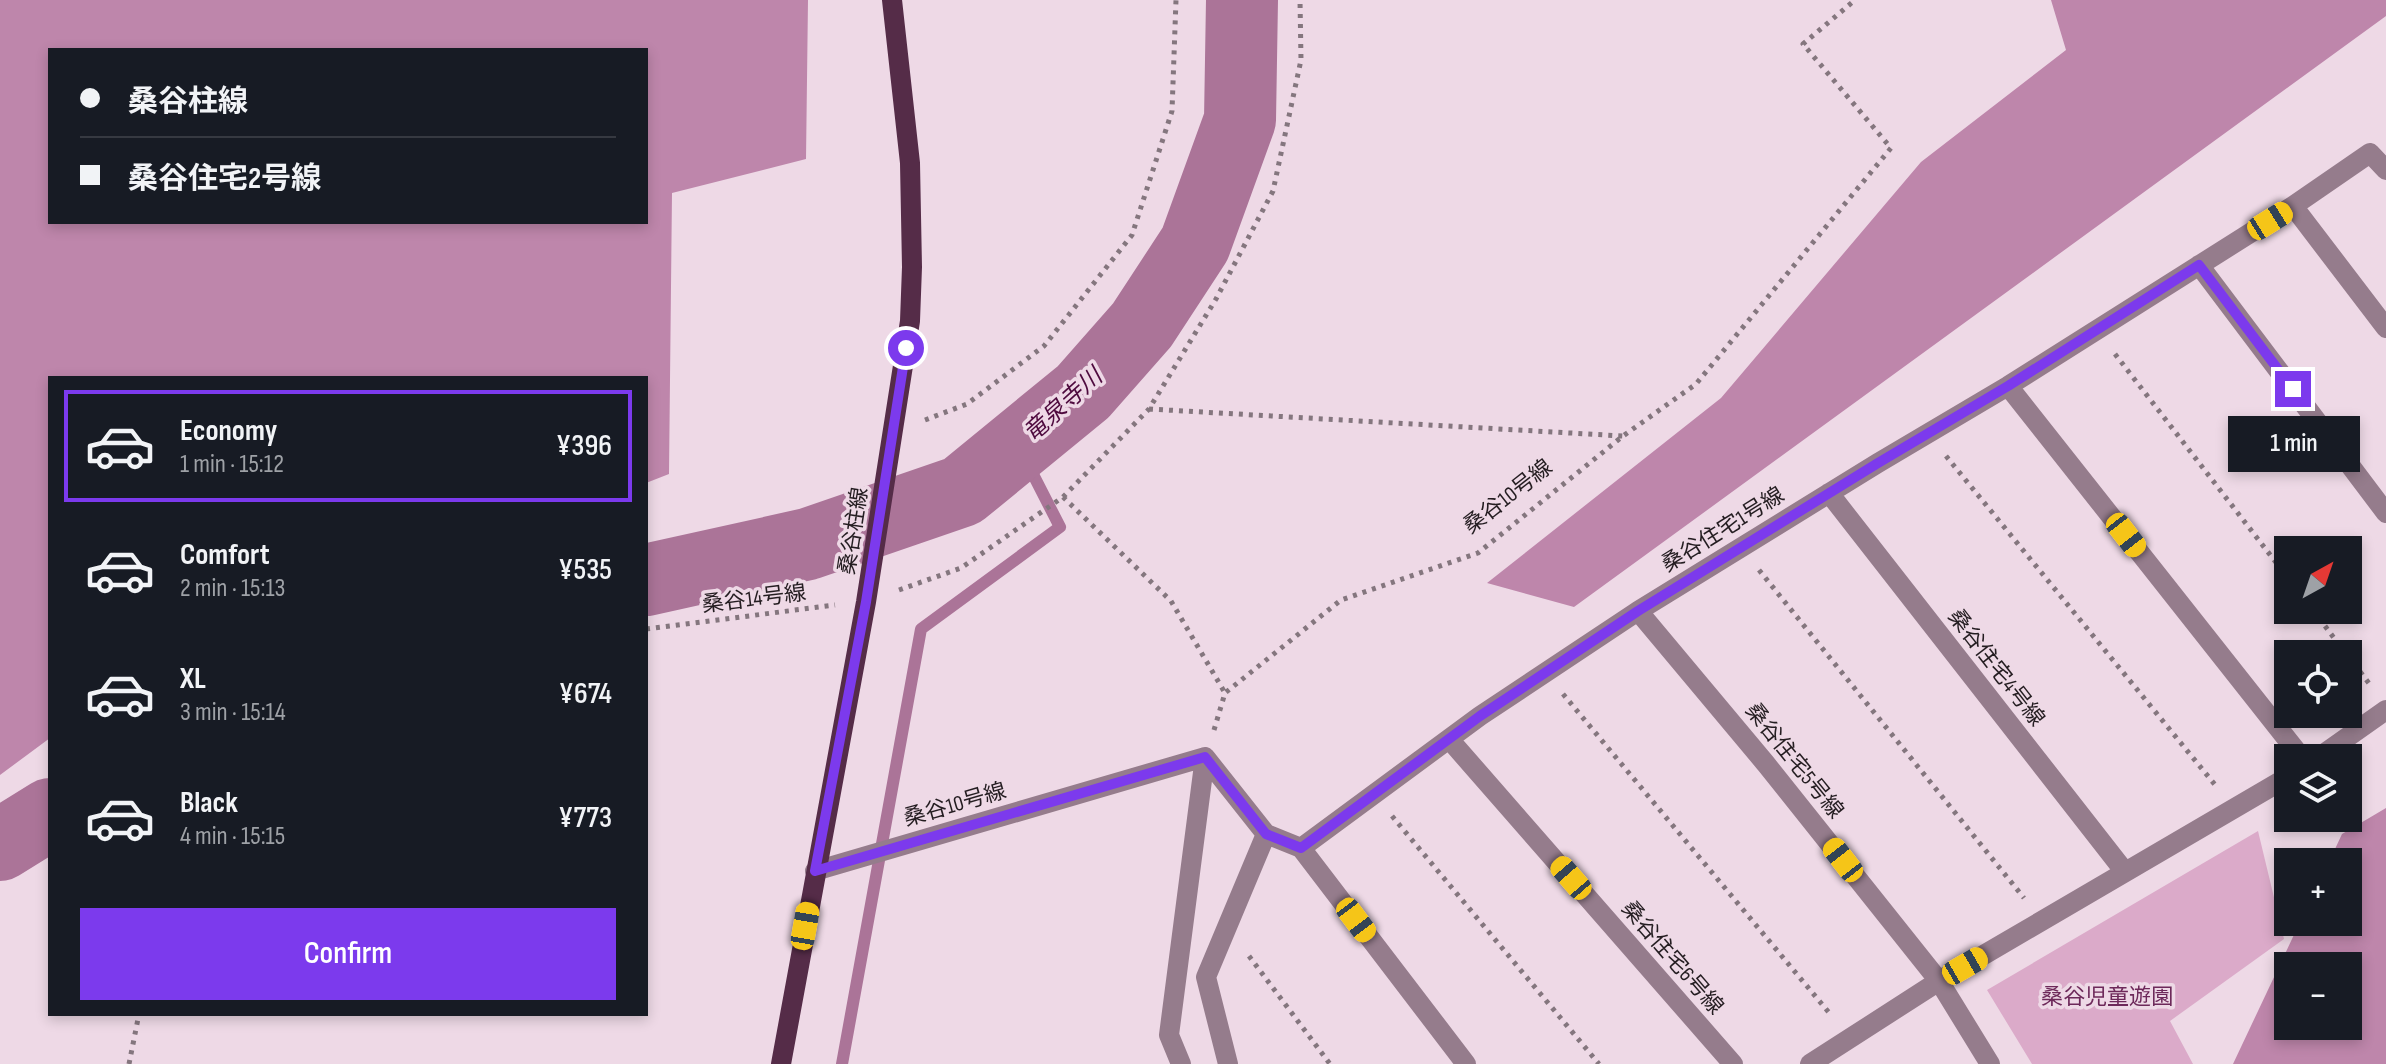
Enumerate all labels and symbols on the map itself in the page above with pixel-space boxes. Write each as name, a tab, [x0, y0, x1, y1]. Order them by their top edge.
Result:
car	[2243, 198, 2297, 244]
route start	[888, 330, 924, 366]
water label: 竜泉寺川	[1018, 360, 1111, 448]
route end	[2275, 371, 2311, 407]
callout: 1 min	[2227, 417, 2359, 473]
street label: 桑谷10号線	[1458, 454, 1558, 540]
street label: 桑谷住宅1号線	[1657, 482, 1789, 578]
street label: 桑谷柱線	[834, 485, 874, 577]
car	[2102, 509, 2150, 561]
north arrow	[2274, 536, 2362, 624]
street label: 桑谷14号線	[700, 579, 808, 619]
street label: 桑谷住宅4号線	[1942, 604, 2050, 732]
street label: 桑谷住宅5号線	[1739, 698, 1849, 824]
street label: 桑谷10号線	[901, 777, 1009, 833]
car	[1819, 834, 1867, 886]
car	[1546, 852, 1596, 904]
car	[1332, 894, 1380, 946]
street label: 桑谷住宅6号線	[1615, 896, 1729, 1020]
car	[789, 900, 821, 952]
car	[1938, 944, 1992, 988]
park label: 桑谷児童遊園	[2041, 984, 2173, 1011]

